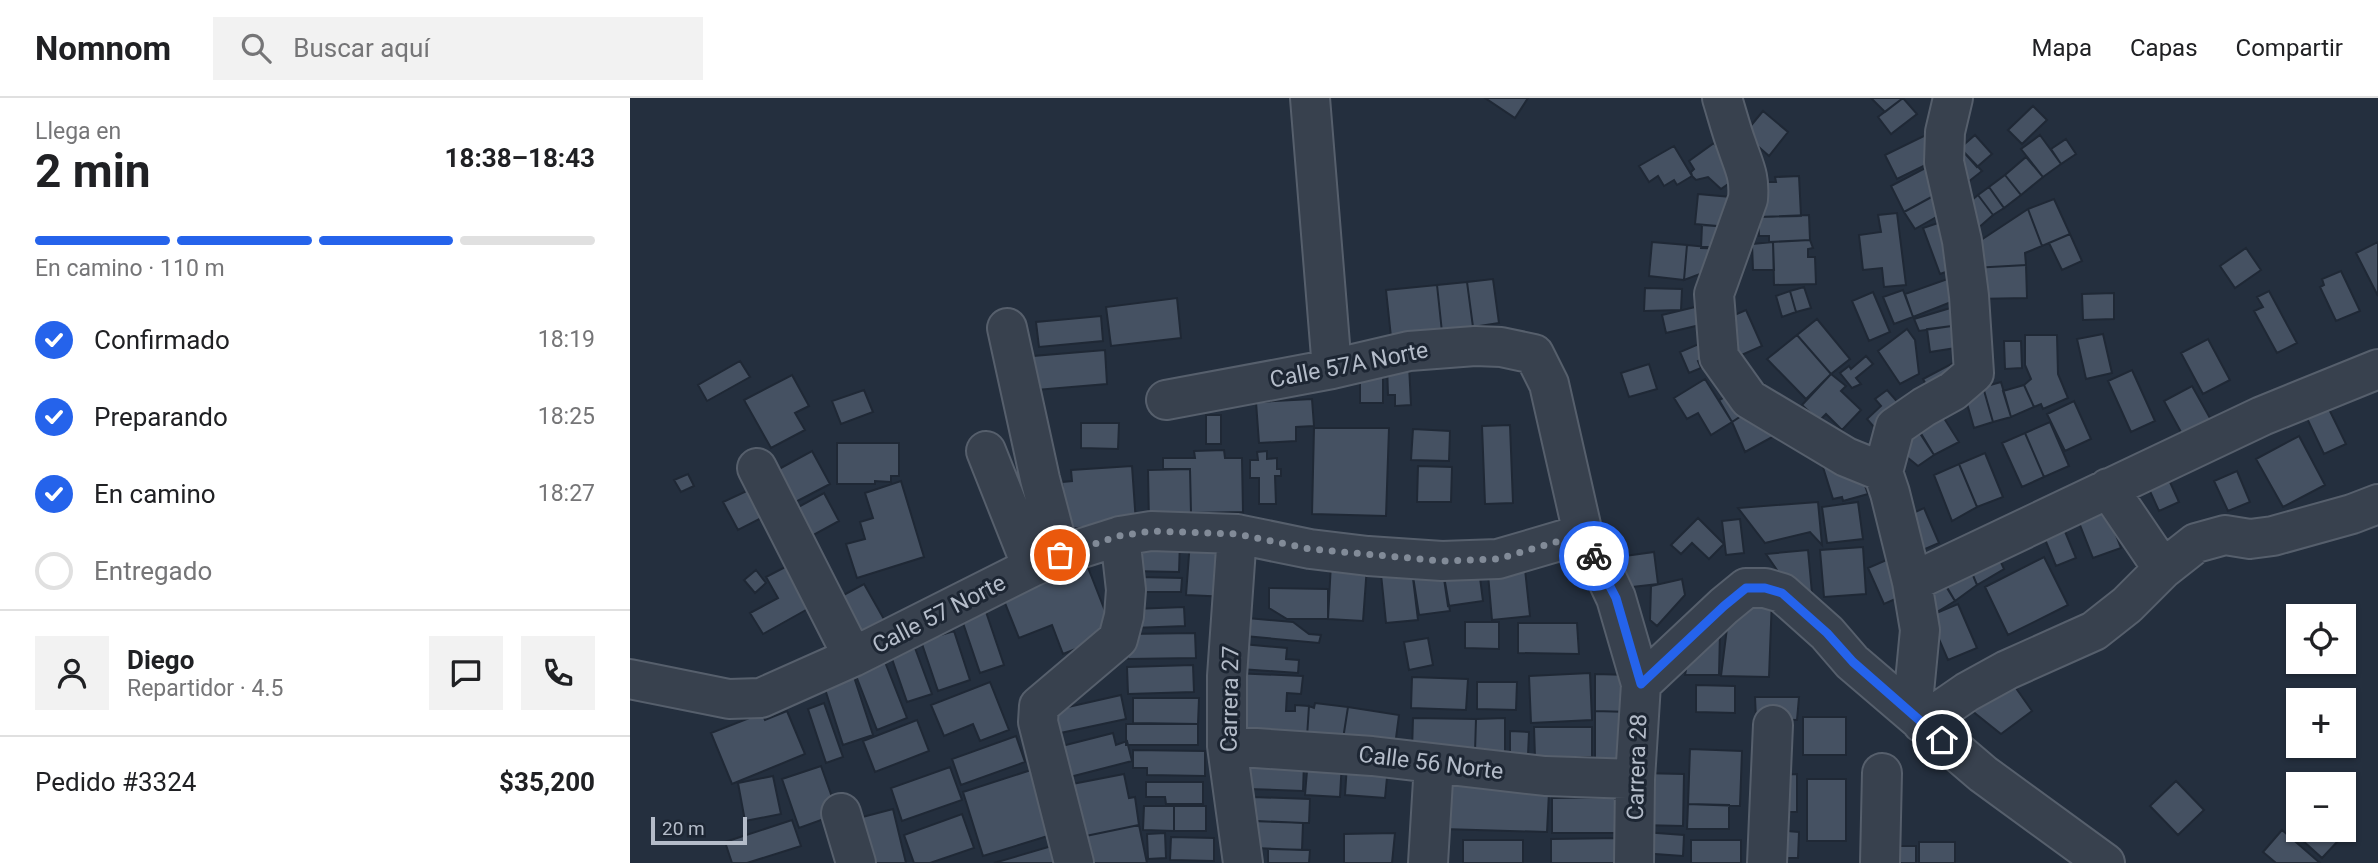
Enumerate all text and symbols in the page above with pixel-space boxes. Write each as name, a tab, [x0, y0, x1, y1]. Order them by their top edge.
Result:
search box	[213, 17, 703, 80]
text: Nomnom	[35, 29, 171, 68]
icon: search	[237, 29, 275, 67]
text: Buscar aquí	[293, 33, 430, 63]
text: Mapa	[2031, 34, 2092, 62]
text: Capas	[2130, 34, 2198, 62]
text: Compartir	[2236, 34, 2343, 62]
text: Llega en	[35, 118, 121, 145]
text: 18:38–18:43	[445, 143, 595, 173]
text: 2 min	[35, 144, 151, 198]
text: En camino · 110 m	[35, 255, 225, 282]
icon: check	[35, 321, 73, 359]
text: Confirmado	[94, 325, 230, 355]
text: 18:19	[538, 326, 595, 353]
street label: Calle 57A Norte	[1268, 336, 1430, 394]
icon: check	[35, 398, 73, 436]
text: Preparando	[94, 402, 228, 432]
text: 18:25	[538, 403, 595, 430]
icon: check	[35, 475, 73, 513]
text: En camino	[94, 479, 216, 509]
text: 18:27	[538, 480, 595, 507]
courier	[1559, 521, 1629, 591]
pin	[1030, 525, 1090, 585]
icon: bag	[1041, 536, 1079, 574]
icon: bike	[1575, 537, 1613, 575]
text: Entregado	[94, 556, 212, 586]
street label: Calle 57 Norte	[868, 569, 1010, 659]
map controls	[2286, 604, 2356, 842]
button: locate	[2286, 604, 2356, 674]
button: person	[35, 636, 109, 710]
button: chat	[429, 636, 503, 710]
button: phone	[521, 636, 595, 710]
text: Diego	[127, 645, 194, 675]
street label: Carrera 27	[1216, 646, 1244, 752]
text: Repartidor · 4.5	[127, 675, 284, 702]
button: +	[2286, 688, 2356, 758]
pin	[1912, 710, 1972, 770]
street label: Carrera 28	[1622, 713, 1652, 821]
icon: home	[1923, 721, 1961, 759]
street label: Calle 56 Norte	[1357, 741, 1505, 785]
text: Pedido #3324	[35, 767, 196, 797]
text: $35,200	[499, 767, 595, 797]
button: −	[2286, 772, 2356, 842]
scale bar	[651, 814, 747, 846]
text: 20 m	[662, 817, 705, 840]

